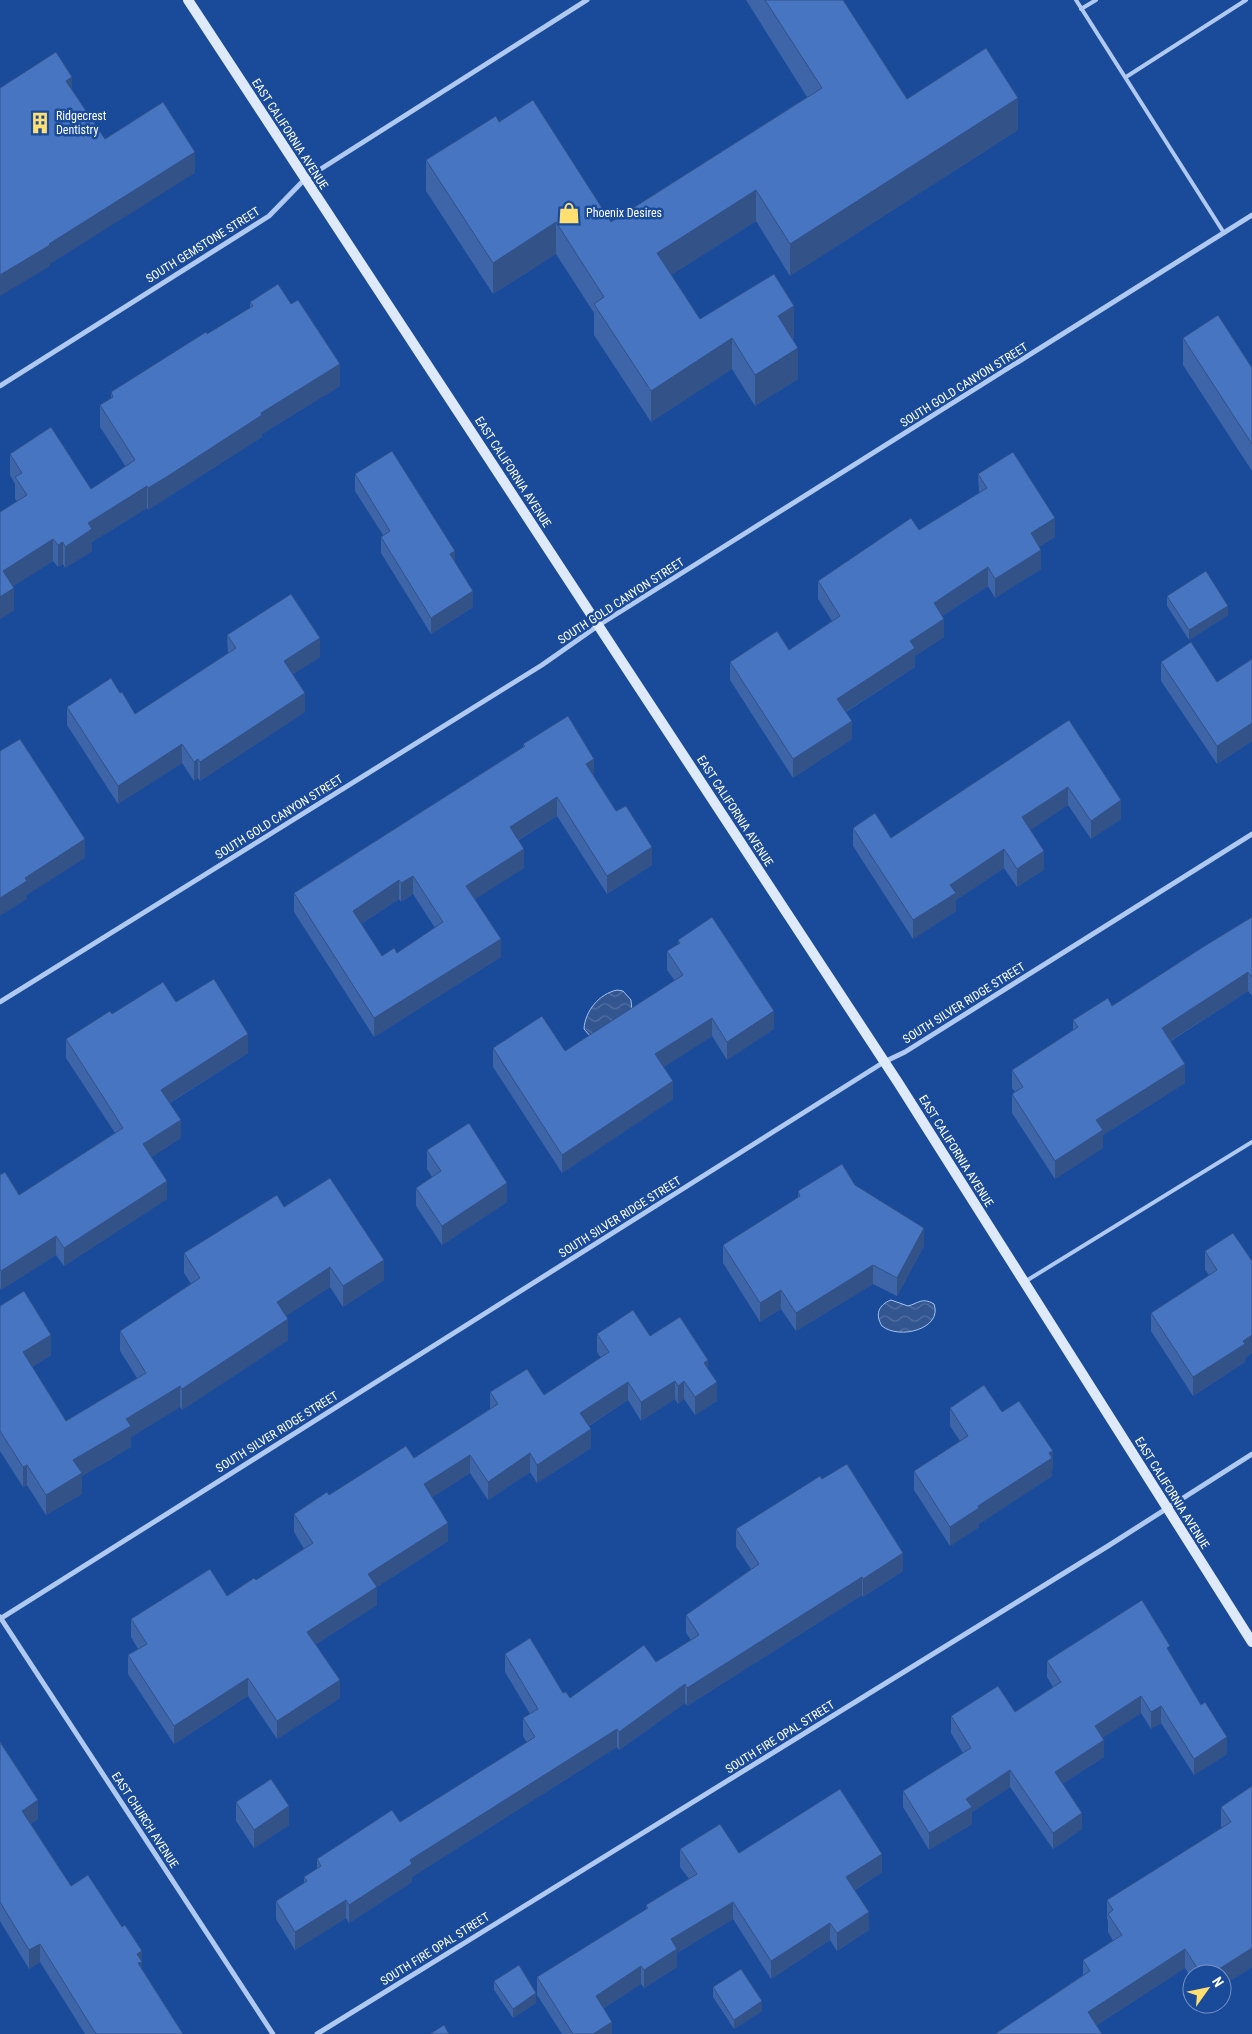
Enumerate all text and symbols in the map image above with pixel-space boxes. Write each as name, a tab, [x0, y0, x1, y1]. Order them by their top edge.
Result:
street label: EAST CALIFORNIA AVENUE	[249, 76, 331, 192]
place label: Ridgecrest Dentistry	[56, 109, 107, 137]
building icon: Ridgecrest Dentistry	[27, 110, 53, 136]
shop icon: Phoenix Desires	[556, 200, 582, 226]
street label: SOUTH GEMSTONE STREET	[144, 204, 262, 286]
place label: Phoenix Desires	[586, 206, 662, 220]
street label: SOUTH GOLD CANYON STREET	[898, 340, 1030, 430]
street label: EAST CALIFORNIA AVENUE	[472, 414, 554, 530]
street label: SOUTH GOLD CANYON STREET	[555, 555, 687, 647]
street label: EAST CALIFORNIA AVENUE	[694, 753, 776, 869]
street label: SOUTH GOLD CANYON STREET	[213, 772, 345, 862]
street label: SOUTH SILVER RIDGE STREET	[900, 960, 1028, 1046]
street label: EAST CALIFORNIA AVENUE	[916, 1093, 996, 1209]
street label: SOUTH SILVER RIDGE STREET	[556, 1174, 684, 1260]
street label: SOUTH SILVER RIDGE STREET	[213, 1389, 341, 1475]
street label: EAST CALIFORNIA AVENUE	[1132, 1435, 1212, 1551]
street label: SOUTH FIRE OPAL STREET	[723, 1698, 837, 1776]
street label: EAST CHURCH AVENUE	[109, 1769, 181, 1871]
street label: SOUTH FIRE OPAL STREET	[378, 1910, 492, 1988]
north arrow	[1182, 1964, 1232, 2014]
text: N	[1209, 1974, 1227, 1990]

